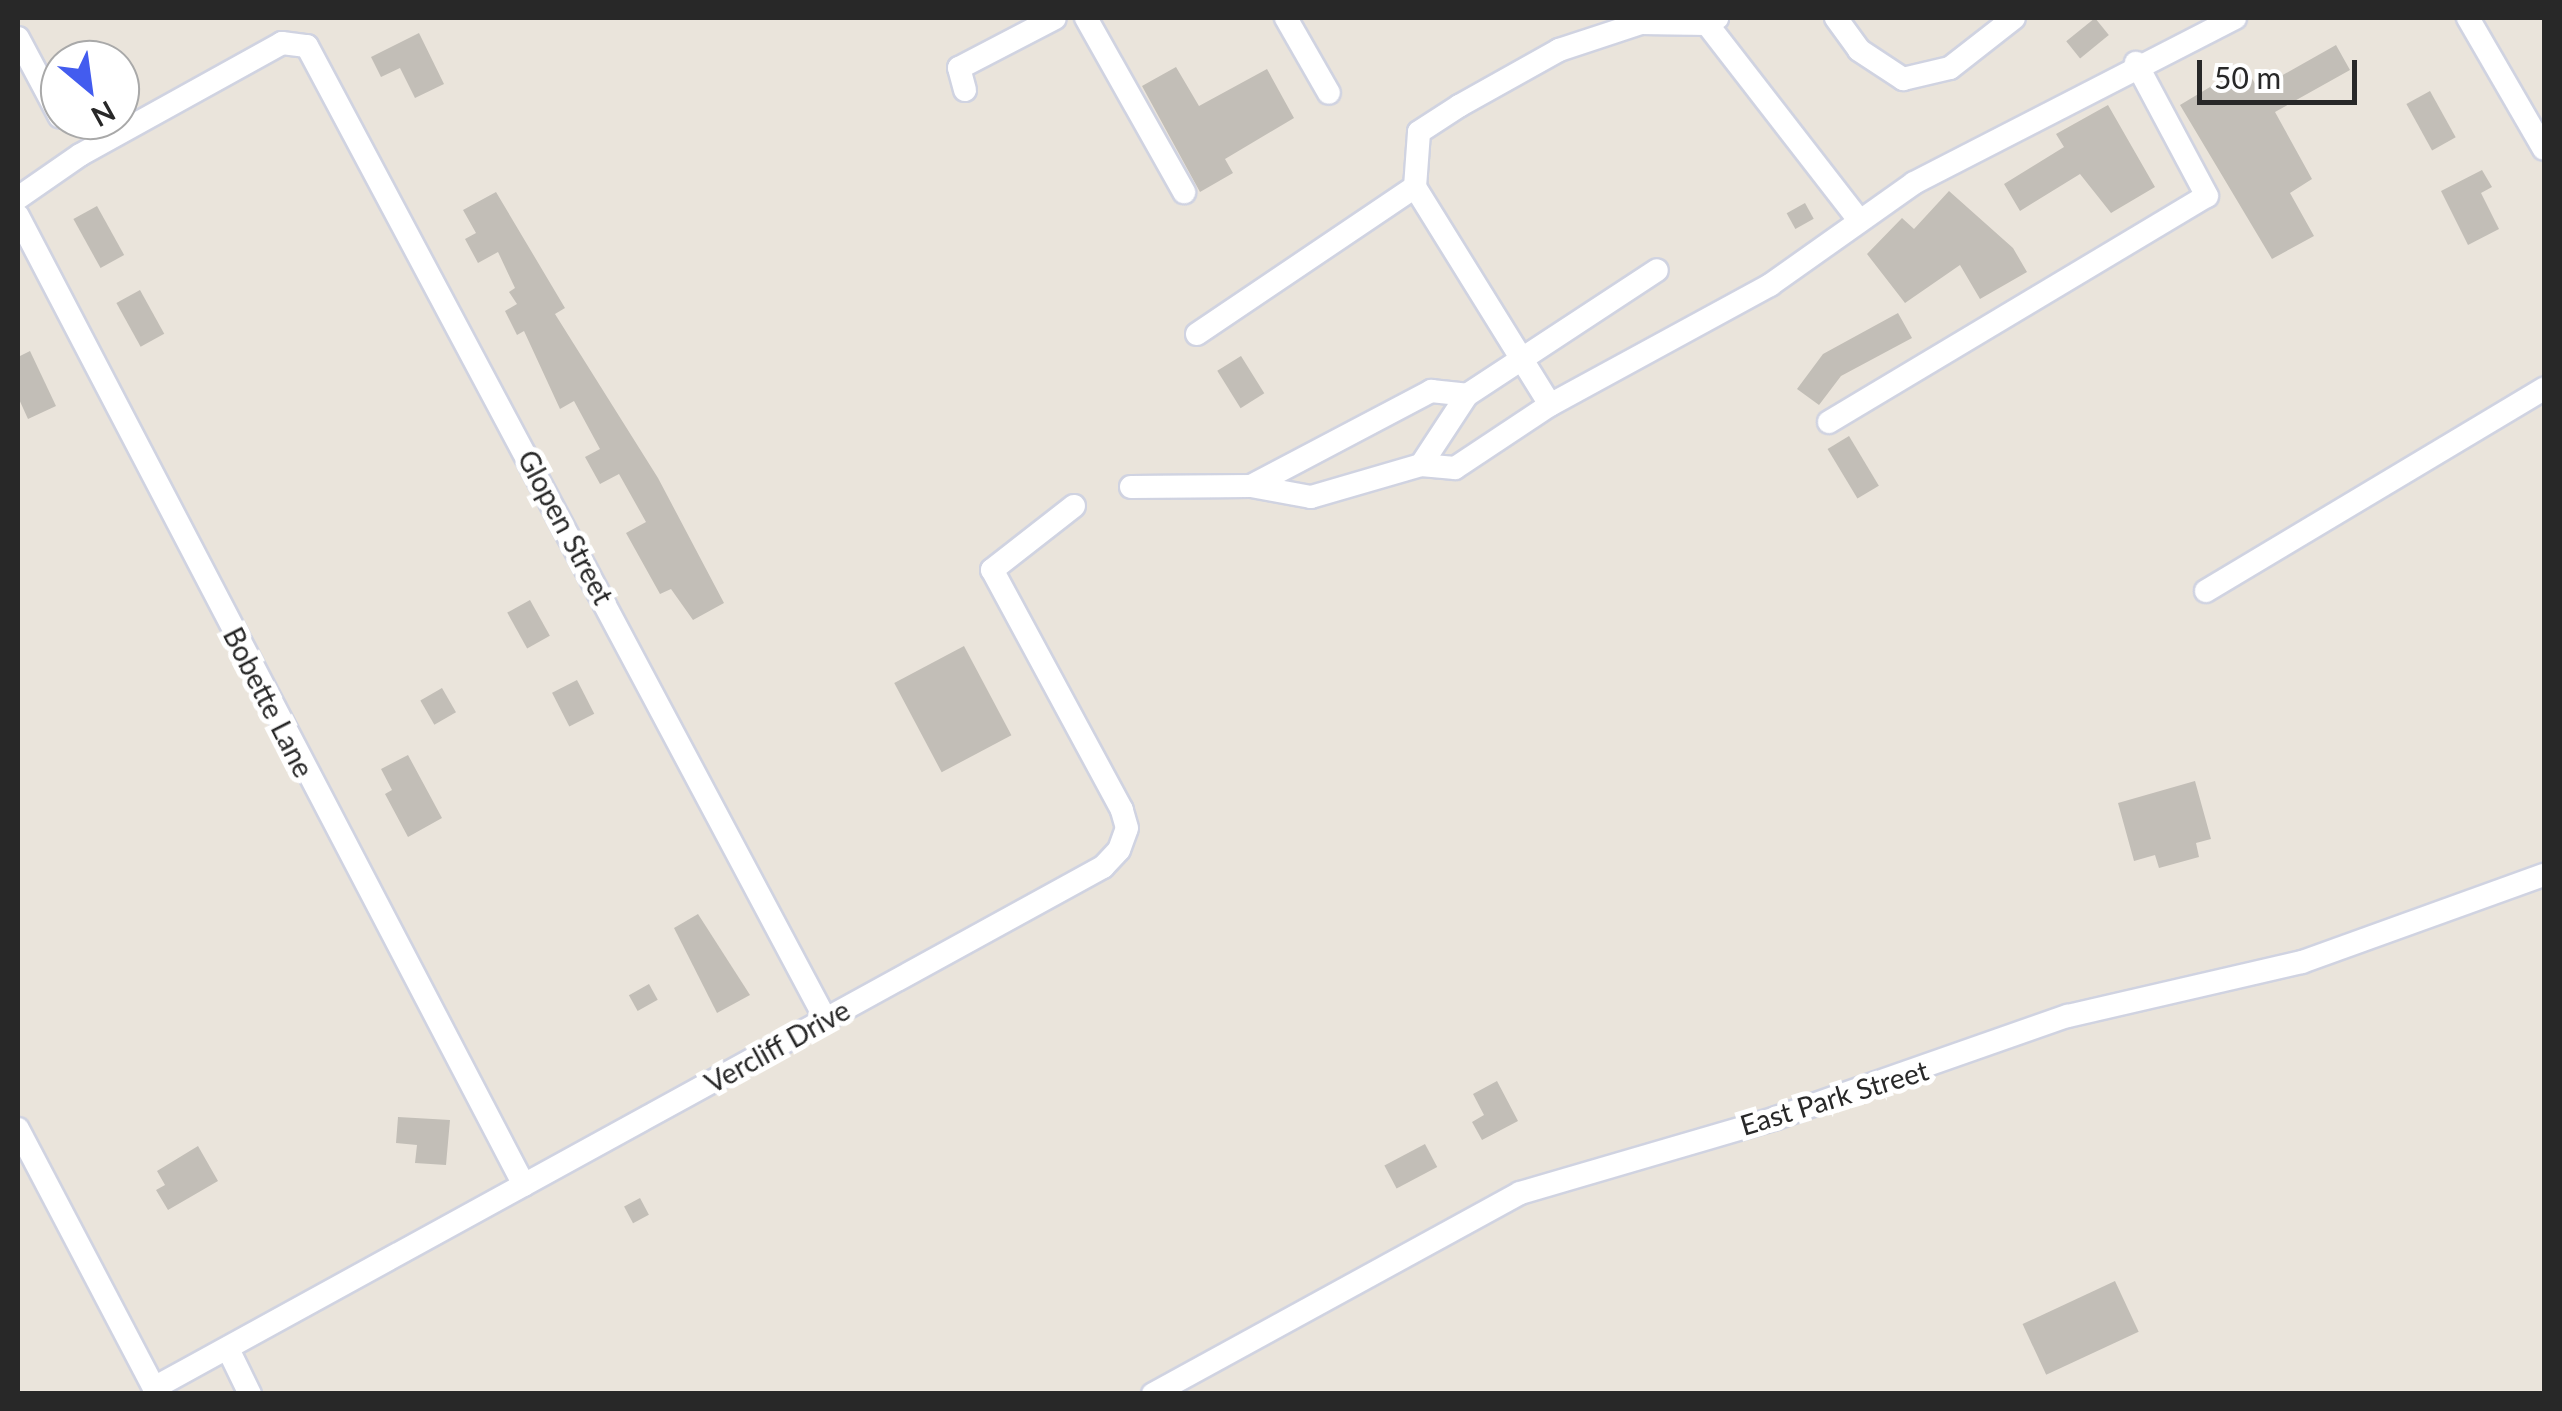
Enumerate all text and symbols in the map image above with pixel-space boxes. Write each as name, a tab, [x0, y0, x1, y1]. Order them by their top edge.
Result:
north arrow	[40, 40, 140, 140]
scale bar	[2202, 40, 2362, 102]
text: 50 m	[2214, 59, 2281, 95]
text: N	[86, 94, 121, 135]
street label: Glopen Street	[511, 444, 621, 610]
street label: Bobette Lane	[217, 621, 321, 783]
street label: Vercliff Drive	[699, 992, 855, 1100]
street label: East Park Street	[1736, 1052, 1932, 1142]

